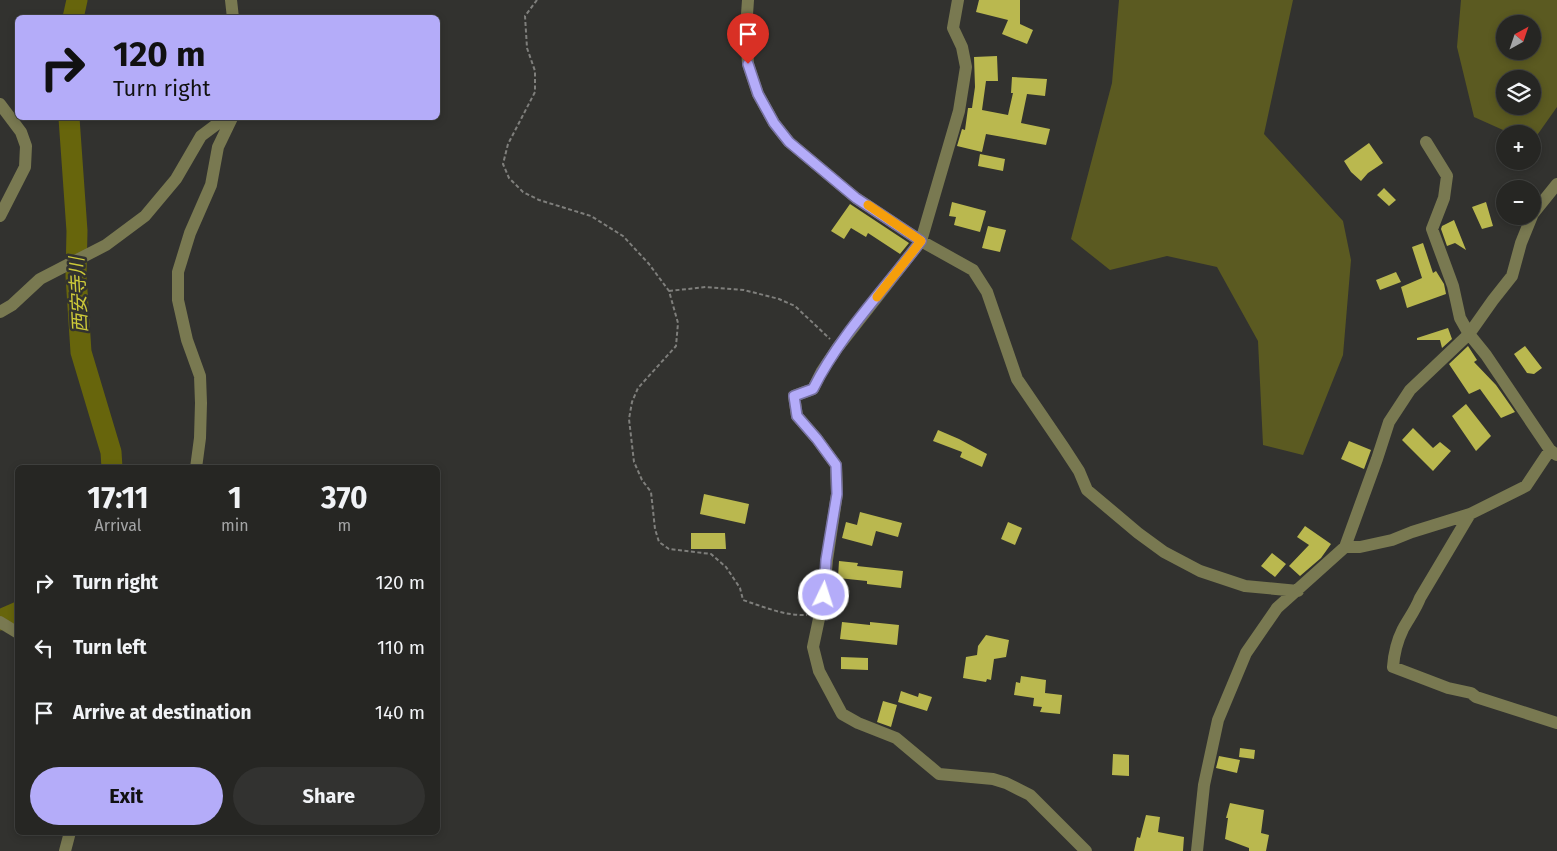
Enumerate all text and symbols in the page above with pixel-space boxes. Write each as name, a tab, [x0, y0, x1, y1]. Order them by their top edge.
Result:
pin	[727, 13, 769, 64]
north arrow	[1496, 15, 1541, 60]
map controls	[1496, 15, 1541, 225]
icon: arrive	[734, 20, 762, 48]
text: 120 m	[113, 33, 206, 75]
icon: right	[30, 35, 95, 100]
button: layers	[1496, 70, 1541, 115]
text: Turn right	[113, 75, 210, 102]
button: +	[1496, 125, 1541, 170]
button: −	[1496, 180, 1541, 225]
water label: 西安寺川	[65, 254, 92, 334]
text: 17:11	[87, 480, 149, 516]
text: 1	[228, 480, 242, 516]
text: 370	[321, 480, 368, 516]
text: Arrival	[95, 516, 141, 535]
text: min	[221, 516, 249, 535]
text: m	[337, 516, 351, 535]
position arrow	[797, 568, 849, 620]
icon: right	[30, 569, 58, 597]
text: Turn right	[73, 571, 158, 594]
text: 120 m	[375, 571, 425, 594]
icon: left	[30, 634, 58, 662]
text: Turn left	[73, 636, 147, 659]
text: 110 m	[377, 636, 425, 659]
icon: arrive	[30, 699, 58, 727]
text: Arrive at destination	[73, 701, 252, 724]
text: 140 m	[375, 701, 425, 724]
button: Exit	[30, 767, 223, 825]
button: Share	[233, 767, 425, 825]

